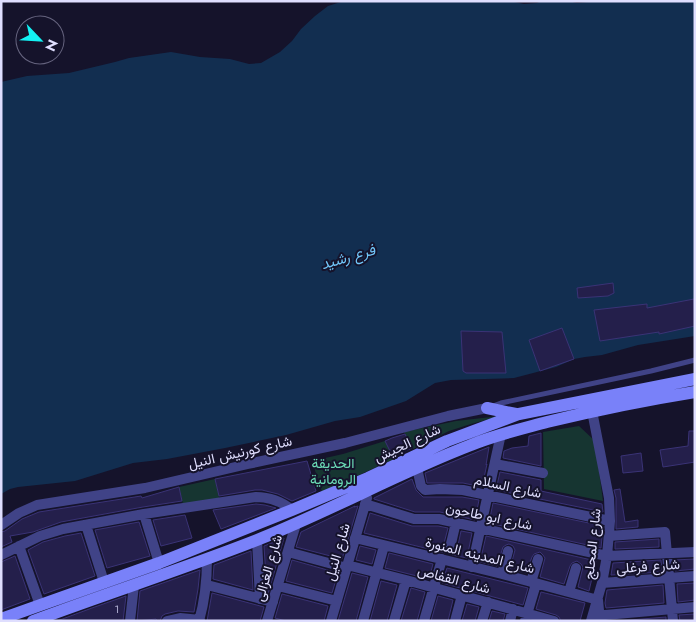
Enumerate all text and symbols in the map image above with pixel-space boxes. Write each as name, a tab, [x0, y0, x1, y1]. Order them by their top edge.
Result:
north arrow	[15, 15, 65, 65]
text: N	[40, 36, 63, 55]
water label: فرع رشيد	[318, 238, 379, 275]
street label: شارع الجيش	[370, 419, 444, 468]
street label: شارع كورنيش النيل	[186, 430, 294, 475]
park label: الحديقة الرومانية	[310, 453, 356, 489]
street label: شارع السلام	[472, 469, 543, 504]
street label: شارع ابو طاحون	[444, 497, 534, 536]
street label: شارع المحلج	[578, 508, 607, 581]
street label: شارع النيل	[319, 521, 356, 584]
street label: شارع الغزالى	[249, 532, 288, 604]
street label: شارع المدينه المنورة	[423, 532, 537, 579]
street label: شارع فرغلى	[615, 554, 681, 579]
street label: شارع القفاص	[415, 560, 493, 599]
house number: 1	[115, 601, 119, 617]

